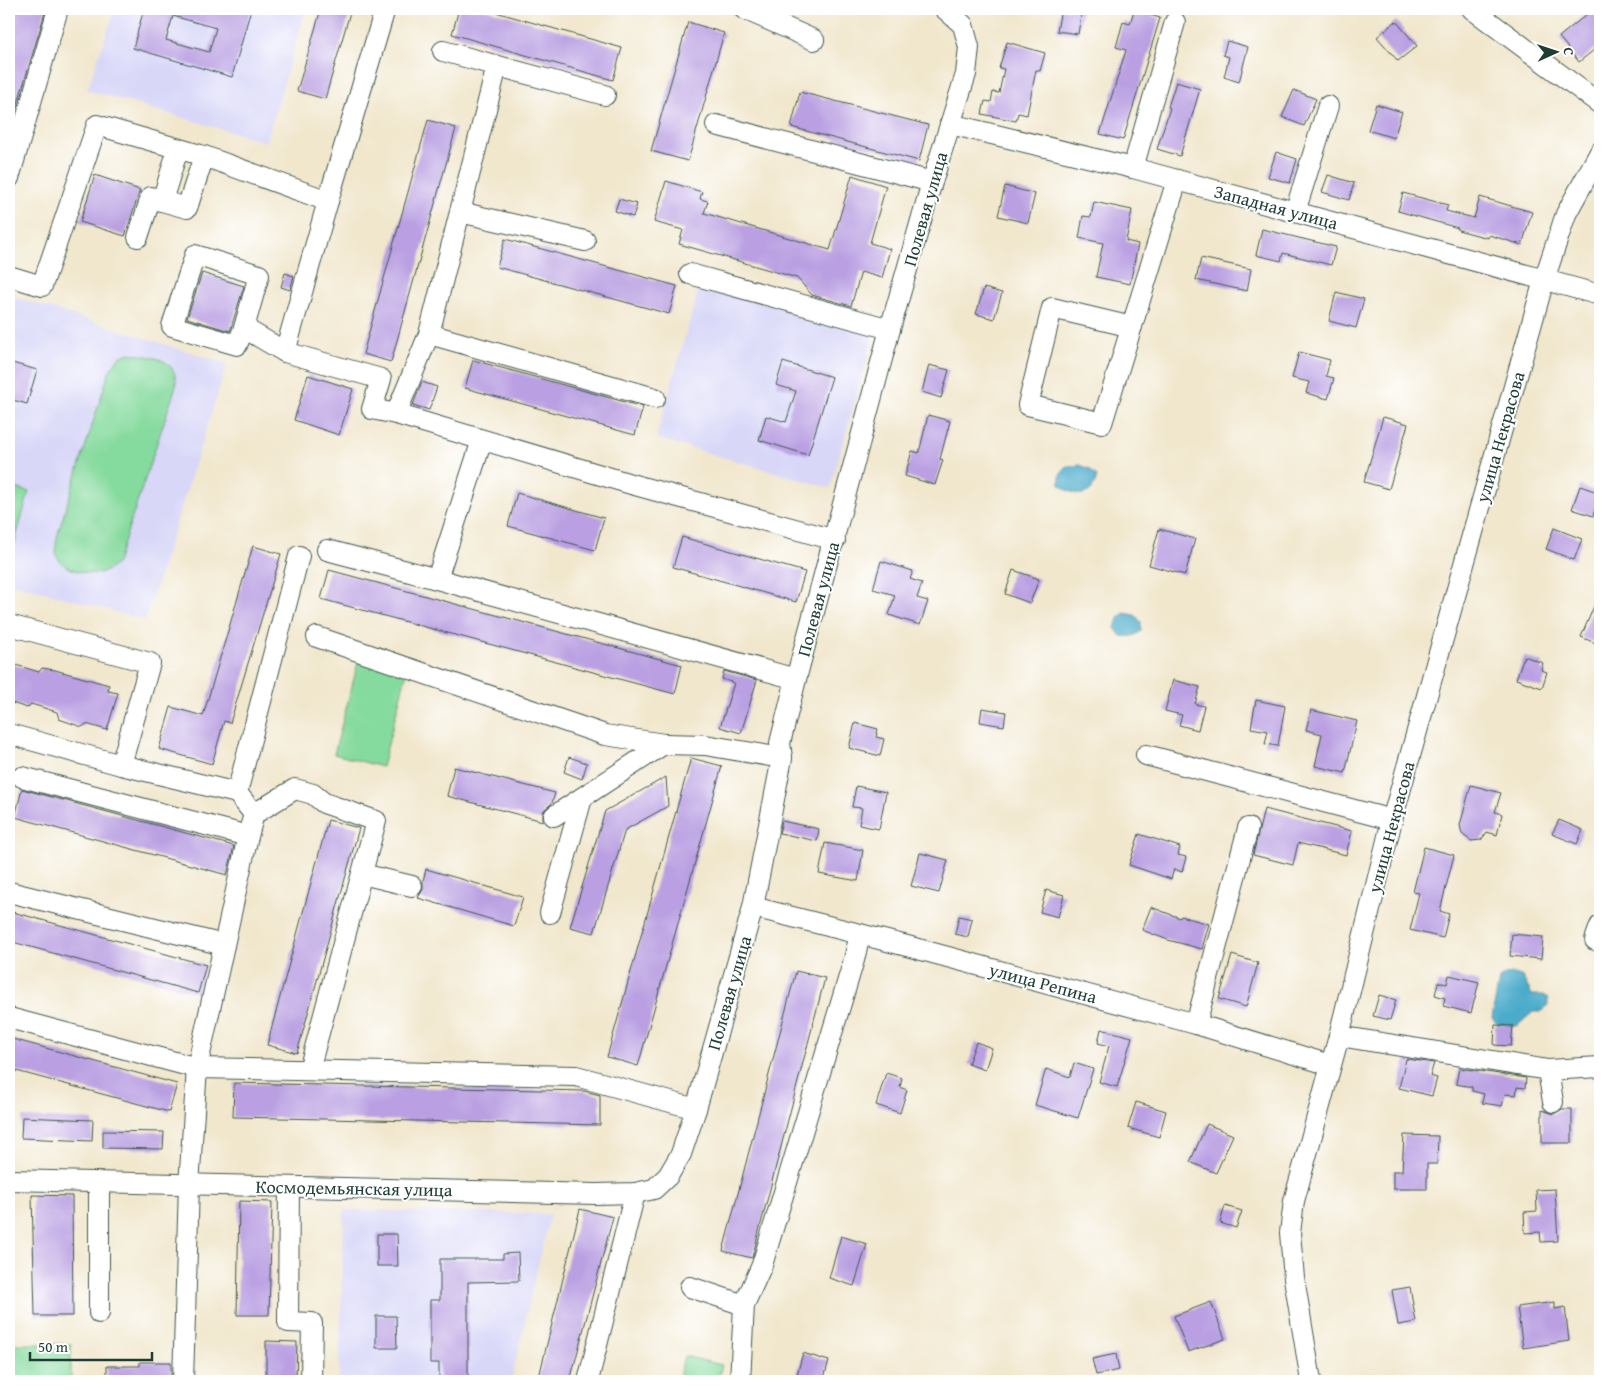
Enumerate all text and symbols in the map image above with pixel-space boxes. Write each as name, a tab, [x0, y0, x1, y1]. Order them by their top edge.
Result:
north arrow	[1532, 28, 1582, 78]
text: С	[1559, 47, 1579, 56]
street label: Полевая улица	[896, 148, 954, 270]
street label: Западная улица	[1211, 178, 1341, 237]
street label: улица Некрасова	[1468, 368, 1532, 507]
street label: Полевая улица	[790, 538, 846, 660]
street label: улица Некрасова	[1360, 758, 1422, 897]
street label: Полевая улица	[700, 932, 758, 1054]
street label: улица Репина	[985, 955, 1100, 1010]
street label: Космодемьянская улица	[255, 1173, 453, 1203]
scale bar	[30, 1330, 152, 1362]
text: 50 m	[38, 1336, 69, 1357]

